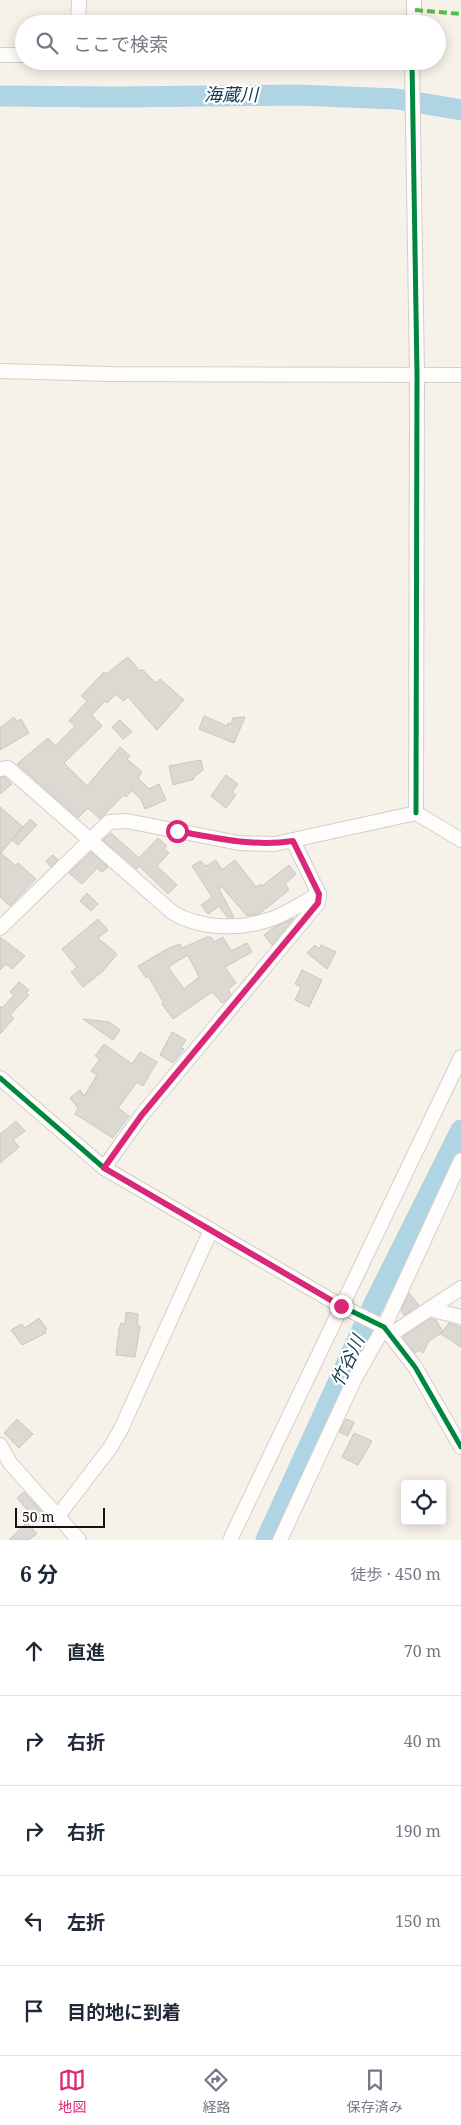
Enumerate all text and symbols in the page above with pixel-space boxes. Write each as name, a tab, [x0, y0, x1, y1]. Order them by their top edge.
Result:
search box	[15, 15, 446, 70]
icon: search	[33, 29, 61, 57]
text: ここで検索	[73, 31, 168, 57]
water label: 海蔵川	[204, 82, 260, 106]
route start	[166, 820, 189, 843]
route end	[330, 1295, 353, 1318]
water label: 竹谷川	[325, 1329, 370, 1390]
map controls	[401, 1480, 446, 1525]
button: locate	[401, 1480, 446, 1525]
scale bar	[15, 1505, 105, 1528]
text: 50 m	[22, 1507, 55, 1526]
text: 6 分	[20, 1560, 58, 1588]
text: 徒歩 · 450 m	[351, 1563, 441, 1585]
icon: ahead	[20, 1637, 48, 1665]
text: 直進	[67, 1639, 105, 1665]
text: 70 m	[404, 1640, 441, 1662]
icon: right	[20, 1727, 48, 1755]
text: 右折	[67, 1729, 105, 1755]
text: 40 m	[404, 1730, 441, 1752]
icon: right	[20, 1817, 48, 1845]
text: 右折	[67, 1819, 105, 1845]
text: 190 m	[395, 1820, 441, 1842]
icon: left	[20, 1907, 48, 1935]
text: 左折	[67, 1909, 105, 1935]
text: 150 m	[395, 1910, 441, 1932]
icon: arrive	[20, 1997, 48, 2025]
text: 目的地に到着	[67, 1999, 181, 2025]
tab: 地図	[58, 2066, 86, 2116]
tab: 経路	[202, 2066, 230, 2116]
tab: 保存済み	[347, 2066, 403, 2116]

